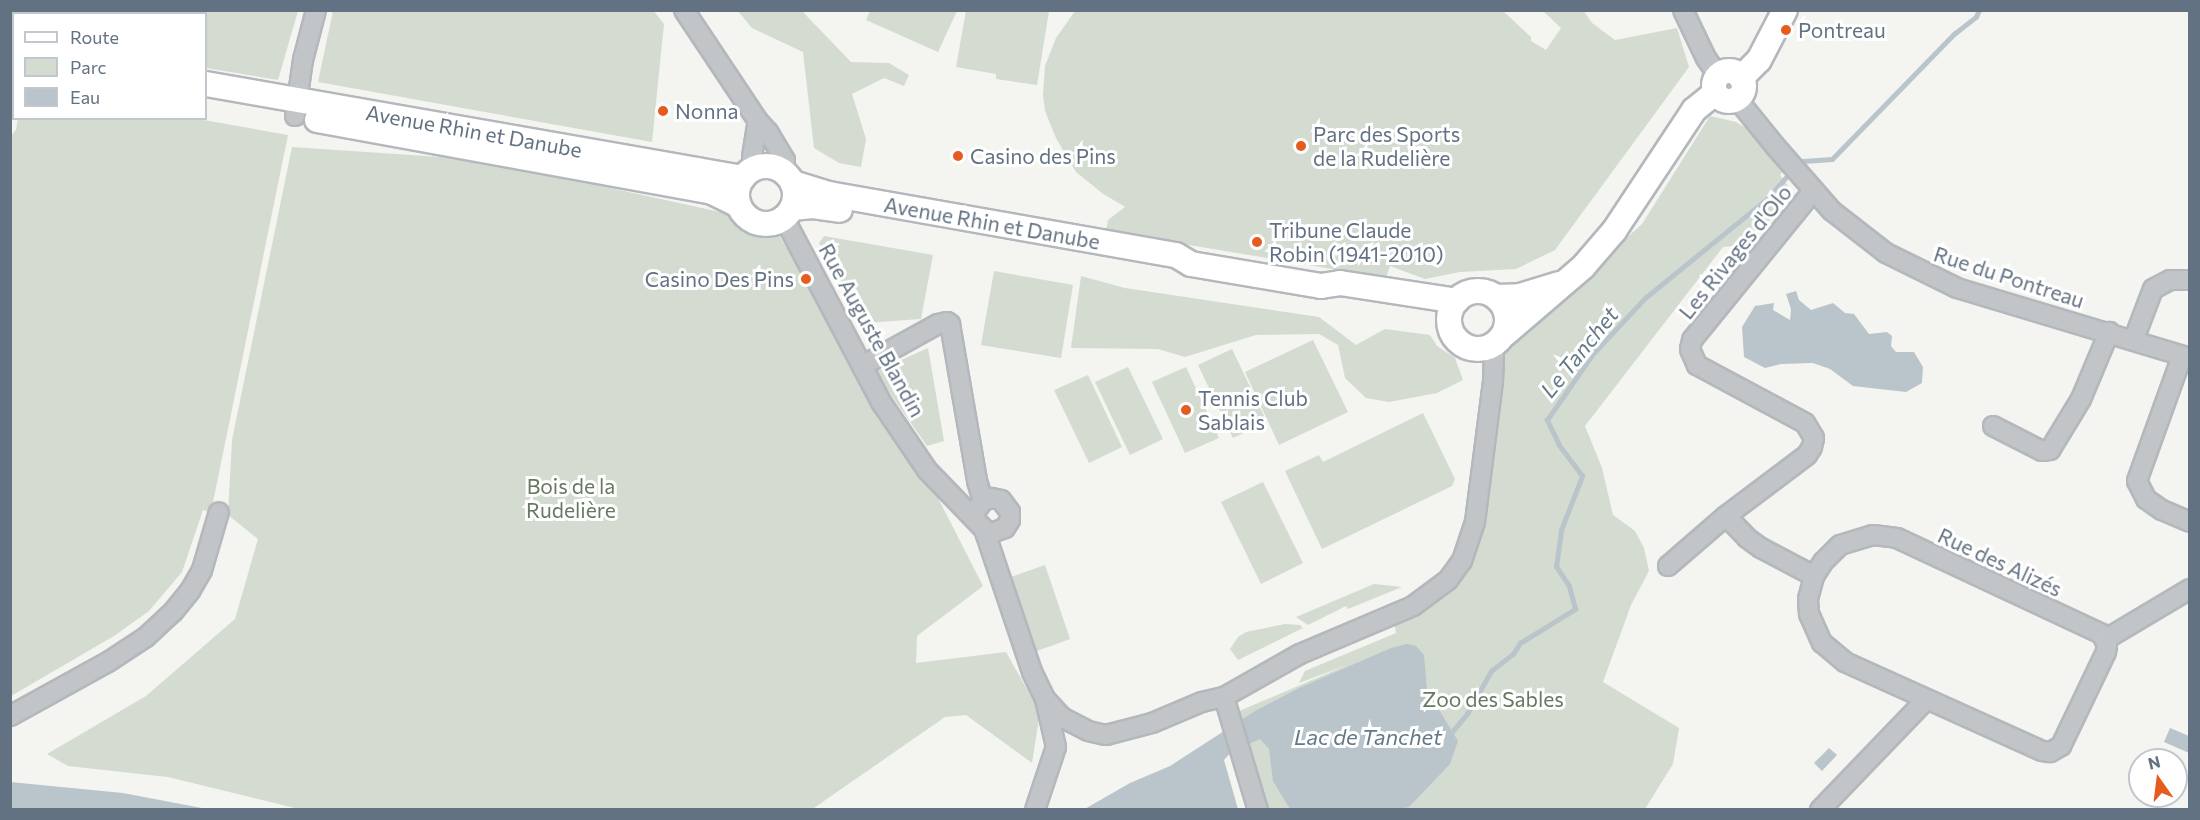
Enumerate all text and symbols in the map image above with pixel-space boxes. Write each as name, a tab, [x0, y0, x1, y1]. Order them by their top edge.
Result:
legend	[12, 12, 207, 120]
place label: Pontreau	[1798, 17, 1886, 43]
marker: Pontreau	[1779, 23, 1793, 37]
text: Route	[70, 26, 119, 48]
text: Parc	[70, 56, 107, 78]
text: Eau	[70, 86, 100, 108]
place label: Nonna	[675, 98, 738, 124]
street label: Avenue Rhin et Danube	[364, 100, 584, 162]
marker: Nonna	[656, 104, 670, 118]
place label: Parc des Sports de la Rudelière	[1313, 121, 1460, 171]
marker: Parc des Sports de la Rudelière	[1294, 139, 1308, 153]
place label: Casino des Pins	[970, 143, 1116, 169]
marker: Casino des Pins	[951, 149, 965, 163]
street label: Les Rivages d'Olo	[1673, 180, 1797, 324]
street label: Avenue Rhin et Danube	[882, 192, 1102, 254]
place label: Tribune Claude Robin (1941-2010)	[1269, 217, 1444, 267]
marker: Tribune Claude Robin (1941-2010)	[1250, 235, 1264, 249]
street label: Rue Auguste Blandin	[814, 239, 930, 421]
street label: Rue du Pontreau	[1931, 241, 2087, 313]
place label: Casino Des Pins	[645, 266, 794, 292]
marker: Casino Des Pins	[799, 272, 813, 286]
water label: Le Tanchet	[1535, 301, 1623, 403]
place label: Tennis Club Sablais	[1198, 385, 1308, 435]
marker: Tennis Club Sablais	[1179, 403, 1193, 417]
park label: Bois de la Rudelière	[526, 473, 616, 523]
street label: Rue des Alizés	[1934, 522, 2066, 602]
park label: Zoo des Sables	[1422, 686, 1564, 712]
water label: Lac de Tanchet	[1294, 724, 1442, 750]
north arrow	[2128, 748, 2188, 808]
text: N	[2146, 751, 2162, 773]

